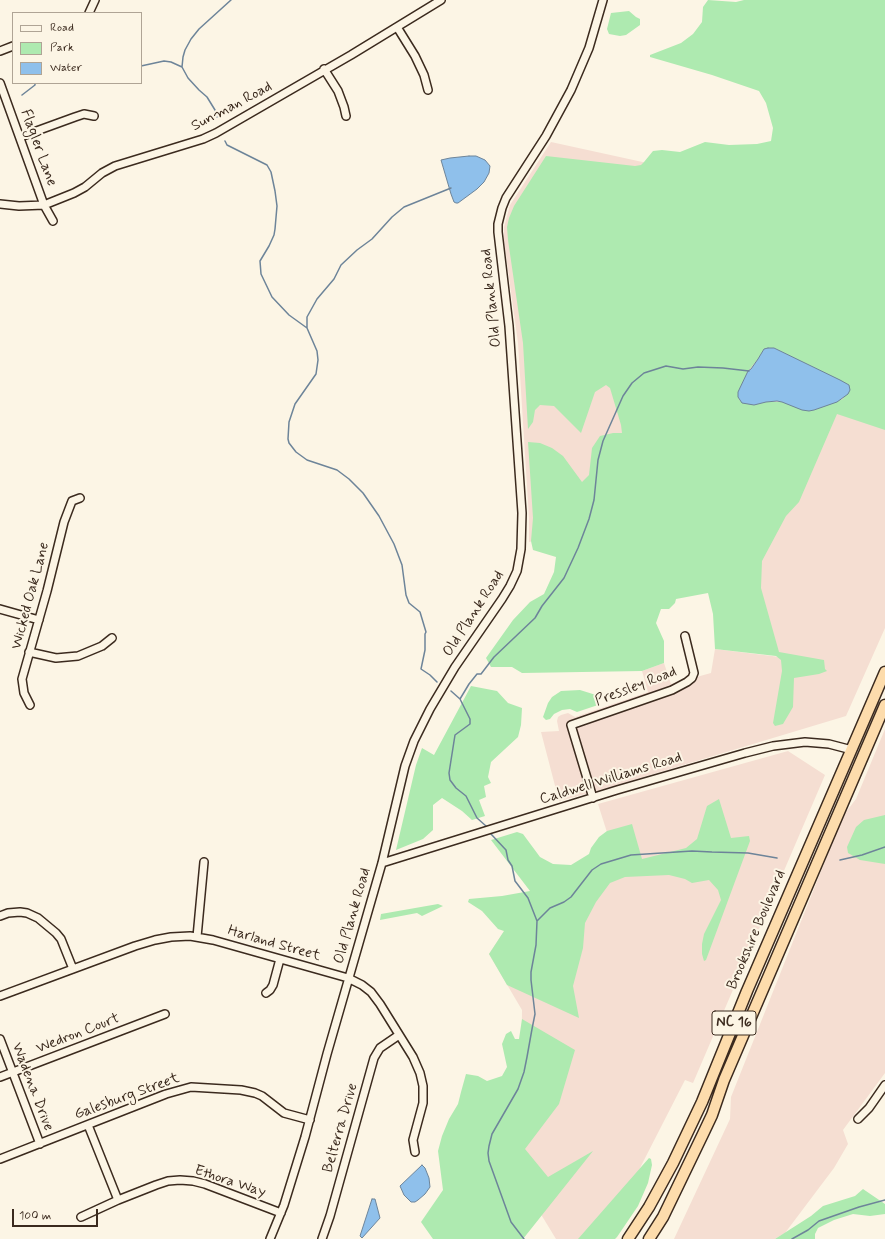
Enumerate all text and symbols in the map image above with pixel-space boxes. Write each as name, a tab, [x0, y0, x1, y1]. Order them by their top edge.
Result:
legend	[12, 12, 142, 84]
text: Road	[50, 20, 74, 36]
text: Park	[50, 40, 74, 56]
text: Water	[50, 60, 82, 76]
street label: Sunman Road	[188, 78, 276, 136]
street label: Flagler Lane	[16, 107, 60, 189]
street label: Old Plank Road	[478, 248, 506, 348]
street label: Wicked Oak Lane	[8, 540, 54, 652]
street label: Old Plank Road	[439, 568, 509, 660]
street label: Pressley Road	[593, 663, 679, 711]
street label: Caldwell Williams Road	[538, 749, 684, 809]
street label: Old Plank Road	[331, 866, 375, 966]
street label: Brookshire Boulevard	[724, 868, 790, 992]
street label: Harland Street	[225, 922, 323, 966]
street label: Wedron Court	[34, 1010, 122, 1058]
road number: NC 16	[712, 1011, 756, 1035]
street label: Wadena Drive	[7, 1040, 57, 1134]
street label: Galesburg Street	[72, 1070, 182, 1124]
street label: Belterra Drive	[320, 1081, 362, 1175]
street label: Ethora Way	[192, 1162, 268, 1202]
scale bar	[14, 1201, 100, 1227]
text: 100 m	[19, 1208, 51, 1224]

